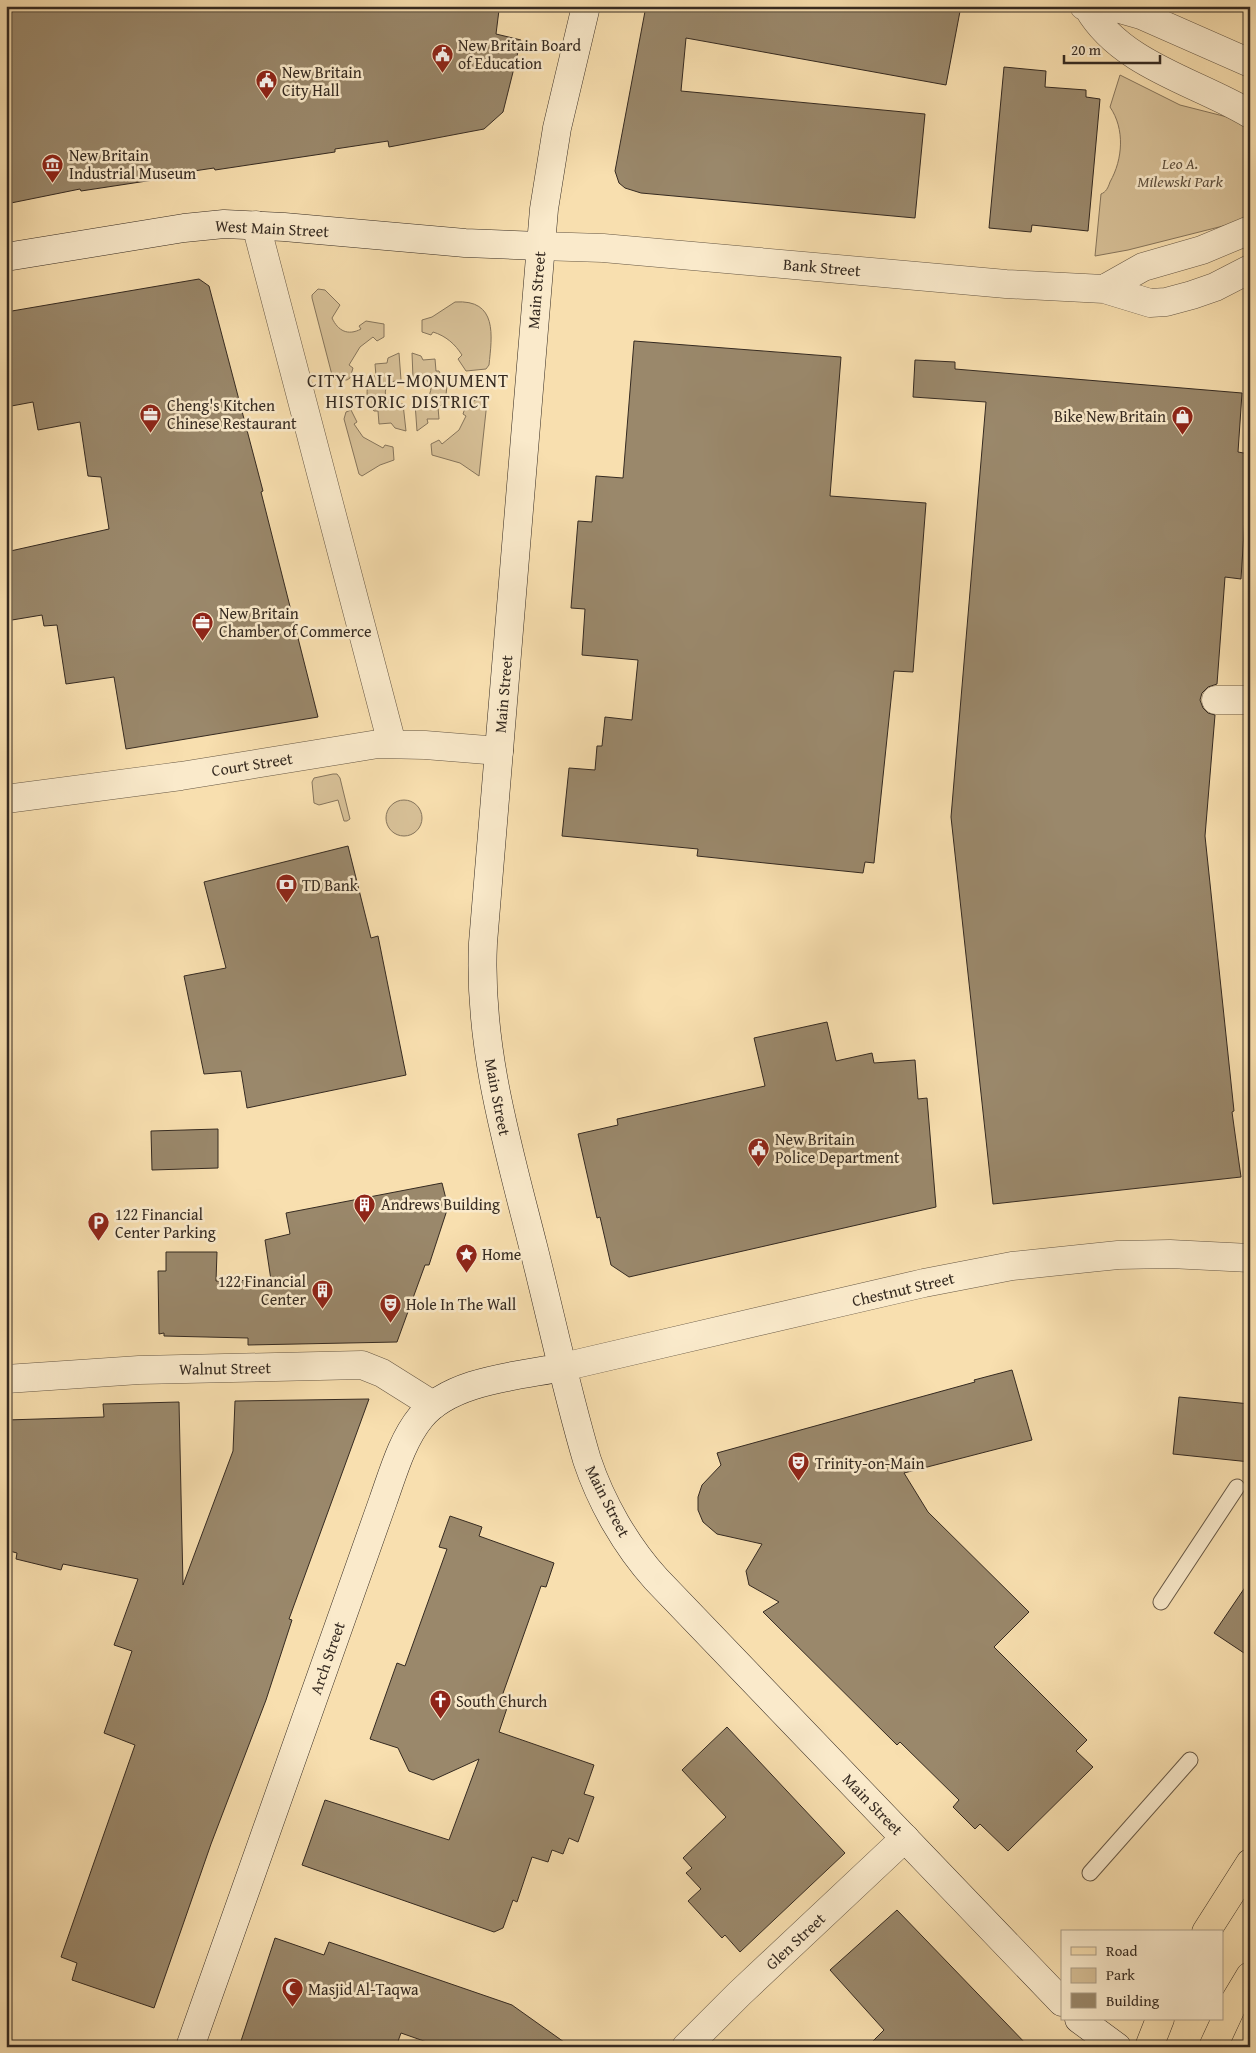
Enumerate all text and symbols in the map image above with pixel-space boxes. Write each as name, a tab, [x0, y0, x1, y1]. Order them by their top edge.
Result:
scale bar	[1064, 32, 1160, 64]
place label: New Britain Board of Education	[458, 33, 581, 75]
text: 20 m	[1071, 39, 1102, 60]
public building icon: New Britain Board of Education	[430, 42, 454, 73]
place label: New Britain City Hall	[282, 60, 362, 102]
public building icon: New Britain City Hall	[254, 69, 278, 100]
place label: New Britain Industrial Museum	[69, 143, 196, 185]
park label: Leo A. Milewski Park	[1137, 151, 1224, 193]
museum icon: New Britain Industrial Museum	[41, 152, 65, 183]
street label: West Main Street	[214, 213, 330, 243]
street label: Main Street	[521, 250, 551, 330]
street label: Bank Street	[782, 252, 862, 282]
district label: CITY HALL–MONUMENT HISTORIC DISTRICT	[307, 367, 509, 415]
place label: Cheng's Kitchen Chinese Restaurant	[167, 393, 297, 435]
office icon: Cheng's Kitchen Chinese Restaurant	[139, 402, 163, 433]
place label: Bike New Britain	[1054, 404, 1166, 428]
shop icon: Bike New Britain	[1170, 404, 1194, 435]
place label: New Britain Chamber of Commerce	[219, 601, 372, 643]
office icon: New Britain Chamber of Commerce	[191, 610, 215, 641]
street label: Main Street	[488, 654, 518, 734]
street label: Court Street	[210, 746, 295, 782]
bank icon: TD Bank	[274, 873, 298, 904]
place label: TD Bank	[302, 873, 359, 897]
street label: Main Street	[479, 1056, 517, 1138]
place label: New Britain Police Department	[775, 1127, 900, 1169]
public building icon: New Britain Police Department	[747, 1136, 771, 1167]
building icon: Andrews Building	[353, 1192, 377, 1223]
place label: Andrews Building	[381, 1192, 500, 1216]
place label: 122 Financial Center Parking	[115, 1202, 216, 1244]
parking icon: 122 Financial Center Parking	[87, 1211, 111, 1242]
place icon: Home	[454, 1242, 478, 1273]
place label: Home	[482, 1242, 521, 1266]
street label: Chestnut Street	[849, 1265, 957, 1312]
place label: 122 Financial Center	[218, 1269, 307, 1311]
building icon: 122 Financial Center	[310, 1278, 334, 1309]
theatre icon: Hole In The Wall	[378, 1292, 402, 1323]
place label: Hole In The Wall	[406, 1292, 517, 1316]
street label: Walnut Street	[179, 1355, 272, 1381]
theatre icon: Trinity-on-Main	[787, 1451, 811, 1482]
place label: Trinity-on-Main	[815, 1451, 924, 1475]
street label: Main Street	[580, 1461, 637, 1542]
street label: Arch Street	[303, 1618, 351, 1698]
church icon: South Church	[428, 1689, 452, 1720]
place label: South Church	[456, 1689, 547, 1713]
street label: Main Street	[837, 1768, 909, 1841]
street label: Glen Street	[760, 1907, 831, 1975]
legend	[1061, 1930, 1224, 2020]
text: Road	[1106, 1940, 1137, 1961]
text: Park	[1106, 1964, 1135, 1985]
mosque icon: Masjid Al-Taqwa	[280, 1977, 304, 2008]
place label: Masjid Al-Taqwa	[308, 1977, 419, 2001]
text: Building	[1106, 1990, 1160, 2011]

